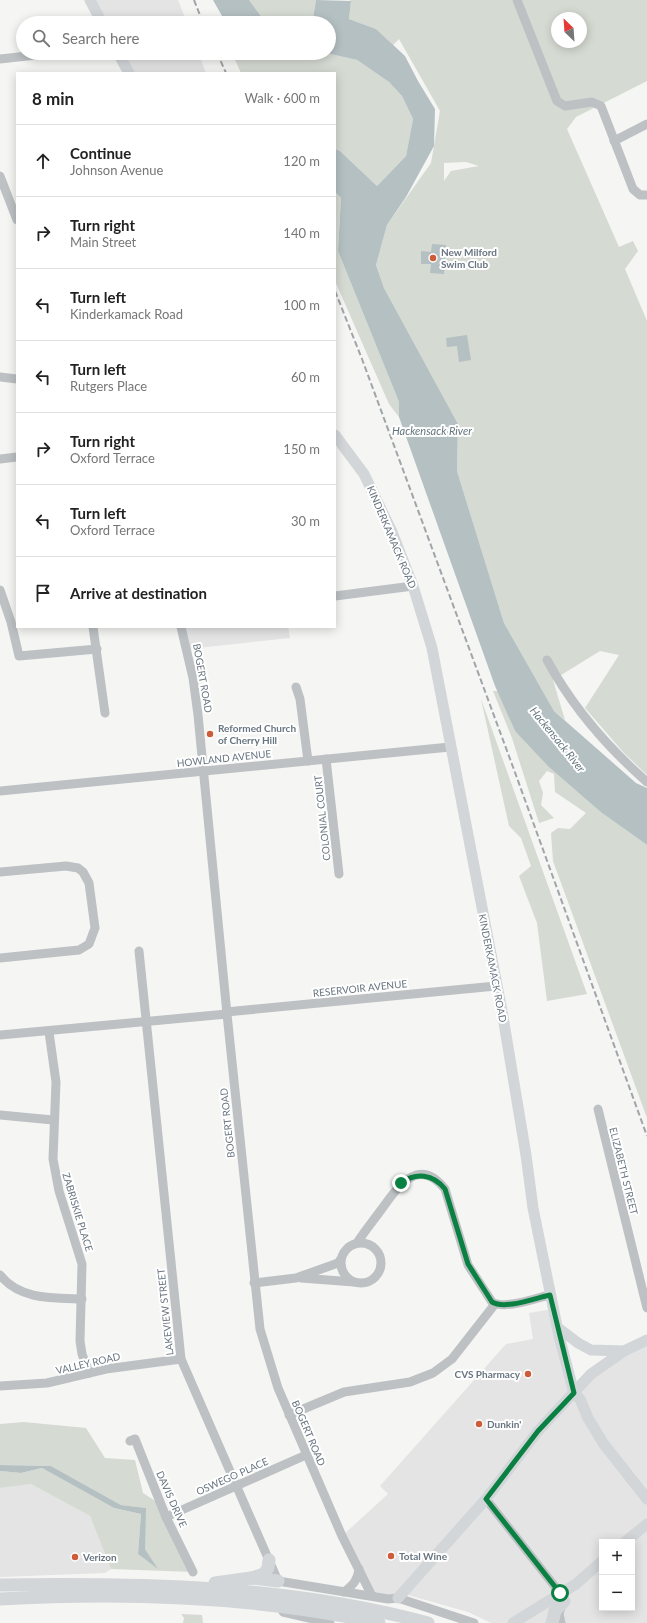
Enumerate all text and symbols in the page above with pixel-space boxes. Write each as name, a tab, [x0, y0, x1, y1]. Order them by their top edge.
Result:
north arrow	[551, 12, 587, 48]
search box	[16, 16, 336, 60]
icon: search	[30, 27, 52, 49]
text: Search here	[62, 29, 139, 47]
text: 8 min	[32, 88, 74, 109]
text: Walk · 600 m	[244, 90, 320, 106]
text: Continue	[70, 144, 131, 162]
icon: ahead	[32, 150, 54, 172]
text: 120 m	[283, 153, 320, 169]
text: Johnson Avenue	[70, 162, 163, 178]
text: Turn right	[70, 216, 135, 234]
icon: right	[32, 222, 54, 244]
text: 140 m	[283, 225, 320, 241]
text: Main Street	[70, 234, 136, 250]
place label: New Milford Swim Club	[441, 246, 497, 270]
marker: New Milford Swim Club	[428, 253, 438, 263]
text: Turn left	[70, 288, 126, 306]
icon: left	[32, 294, 54, 316]
text: 100 m	[283, 297, 320, 313]
text: Kinderkamack Road	[70, 306, 183, 322]
text: Turn left	[70, 360, 126, 378]
icon: left	[32, 366, 54, 388]
text: 60 m	[291, 369, 320, 385]
text: Rutgers Place	[70, 378, 147, 394]
water label: Hackensack River	[392, 424, 472, 437]
text: Turn right	[70, 432, 135, 450]
icon: right	[32, 438, 54, 460]
text: 150 m	[283, 441, 320, 457]
text: Oxford Terrace	[70, 450, 155, 466]
street label: KINDERKAMACK ROAD	[365, 484, 419, 590]
text: Turn left	[70, 504, 126, 522]
icon: left	[32, 510, 54, 532]
text: 30 m	[291, 513, 320, 529]
text: Oxford Terrace	[70, 522, 155, 538]
icon: arrive	[32, 582, 54, 604]
text: Arrive at destination	[70, 584, 207, 602]
street label: BOGERT ROAD	[191, 642, 215, 714]
water label: Hackensack River	[528, 704, 588, 774]
place label: Reformed Church of Cherry Hill	[218, 722, 296, 746]
marker: Reformed Church of Cherry Hill	[205, 729, 215, 739]
street label: HOWLAND AVENUE	[176, 747, 272, 769]
street label: COLONIAL COURT	[312, 775, 332, 861]
street label: KINDERKAMACK ROAD	[477, 913, 509, 1024]
street label: RESERVOIR AVENUE	[312, 977, 408, 999]
street label: BOGERT ROAD	[217, 1087, 237, 1159]
street label: ELIZABETH STREET	[607, 1126, 641, 1216]
street label: ZABRISKIE PLACE	[60, 1171, 96, 1253]
route end	[392, 1174, 410, 1192]
street label: LAKEVIEW STREET	[154, 1268, 176, 1356]
street label: VALLEY ROAD	[55, 1350, 122, 1376]
place label: CVS Pharmacy	[455, 1368, 521, 1380]
marker: CVS Pharmacy	[523, 1369, 533, 1379]
street label: BOGERT ROAD	[290, 1398, 328, 1468]
place label: Dunkin'	[487, 1418, 521, 1430]
marker: Dunkin'	[474, 1419, 484, 1429]
street label: OSWEGO PLACE	[194, 1455, 270, 1497]
street label: DAVIS DRIVE	[154, 1469, 190, 1529]
map controls	[599, 1539, 635, 1611]
button: +	[599, 1539, 635, 1575]
place label: Total Wine	[399, 1550, 448, 1562]
place label: Verizon	[82, 1551, 117, 1563]
marker: Total Wine	[386, 1551, 396, 1561]
marker: Verizon	[70, 1552, 80, 1562]
button: −	[599, 1575, 635, 1611]
route start	[551, 1584, 569, 1602]

